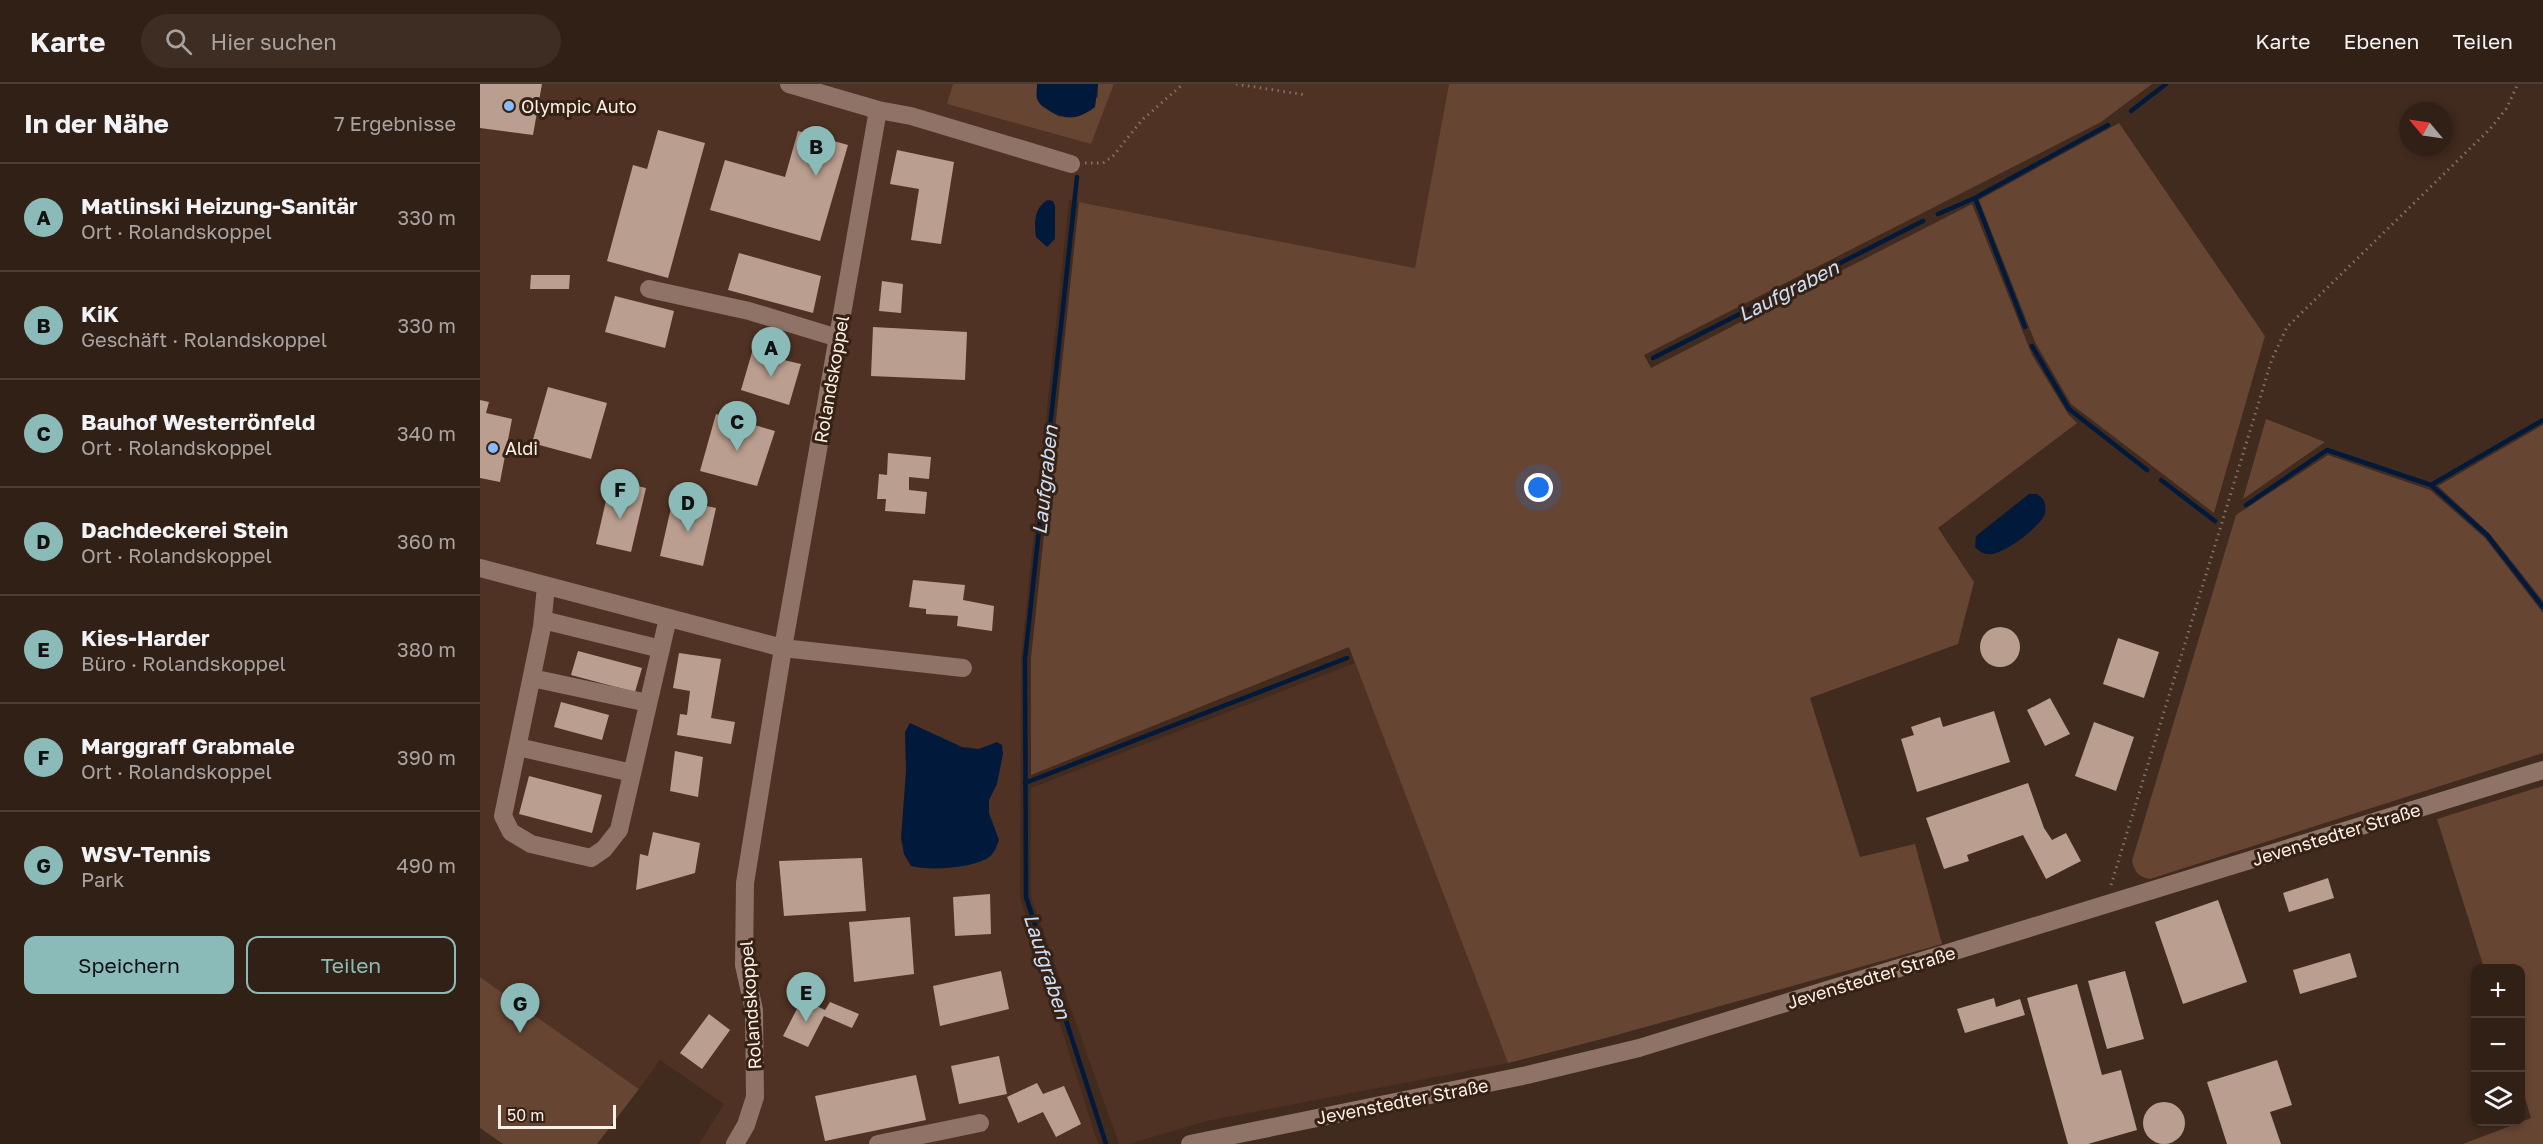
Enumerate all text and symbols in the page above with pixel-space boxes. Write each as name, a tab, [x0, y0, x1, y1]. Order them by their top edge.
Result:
search box	[141, 14, 561, 68]
text: Karte	[30, 25, 105, 58]
icon: search	[162, 25, 195, 58]
text: Hier suchen	[210, 28, 337, 55]
text: Karte	[2255, 28, 2311, 54]
text: Ebenen	[2344, 28, 2419, 54]
text: Teilen	[2452, 28, 2513, 54]
place label: Olympic Auto	[521, 95, 637, 117]
marker: Olympic Auto	[502, 99, 516, 113]
north arrow	[2399, 102, 2453, 156]
text: In der Nähe	[24, 108, 169, 139]
text: 7 Ergebnisse	[334, 111, 456, 135]
pin: B	[796, 126, 836, 176]
text: Matlinski Heizung-Sanitär	[81, 192, 358, 219]
text: A	[36, 205, 51, 229]
text: 330 m	[398, 205, 456, 229]
text: Ort · Rolandskoppel	[81, 219, 272, 243]
water label: Laufgraben	[1734, 254, 1843, 326]
text: KiK	[81, 300, 119, 327]
text: B	[36, 313, 51, 337]
text: 330 m	[398, 313, 456, 337]
street label: Rolandskoppel	[809, 313, 853, 445]
text: Geschäft · Rolandskoppel	[81, 327, 327, 351]
pin: A	[752, 328, 790, 377]
pin: C	[718, 402, 756, 451]
text: Bauhof Westerrönfeld	[81, 408, 315, 435]
text: C	[36, 421, 51, 445]
text: 340 m	[397, 421, 456, 445]
water label: Laufgraben	[1026, 424, 1063, 536]
text: Ort · Rolandskoppel	[81, 435, 272, 459]
place label: Aldi	[505, 437, 538, 459]
marker: Aldi	[486, 441, 500, 455]
pin: F	[600, 470, 640, 519]
your location	[1524, 473, 1553, 502]
pin: D	[668, 482, 708, 532]
text: Dachdeckerei Stein	[81, 516, 288, 543]
text: D	[36, 529, 51, 553]
text: 360 m	[397, 529, 456, 553]
text: Ort · Rolandskoppel	[81, 543, 272, 567]
text: Kies-Harder	[81, 624, 209, 651]
text: E	[37, 637, 50, 661]
text: 380 m	[397, 637, 456, 661]
text: Büro · Rolandskoppel	[81, 651, 286, 675]
text: Marggraff Grabmale	[81, 732, 295, 759]
text: F	[38, 745, 49, 769]
text: 390 m	[397, 745, 456, 769]
text: Ort · Rolandskoppel	[81, 759, 272, 783]
street label: Jevenstedter Straße	[2249, 798, 2423, 870]
text: WSV-Tennis	[81, 840, 211, 867]
text: G	[36, 853, 51, 877]
text: 490 m	[397, 853, 456, 877]
text: Park	[81, 867, 124, 891]
water label: Laufgraben	[1019, 910, 1077, 1023]
button: Speichern	[24, 936, 234, 994]
button: Teilen	[246, 936, 456, 994]
street label: Rolandskoppel	[734, 939, 765, 1070]
street label: Jevenstedter Straße	[1784, 941, 1958, 1013]
map controls	[2471, 964, 2525, 1126]
button: +	[2471, 964, 2525, 1018]
pin: E	[786, 972, 826, 1022]
pin: G	[500, 984, 540, 1033]
button: −	[2471, 1018, 2525, 1072]
button: layers	[2471, 1072, 2525, 1126]
street label: Jevenstedter Straße	[1314, 1074, 1490, 1128]
scale bar	[498, 1102, 616, 1130]
text: 50 m	[507, 1105, 544, 1125]

